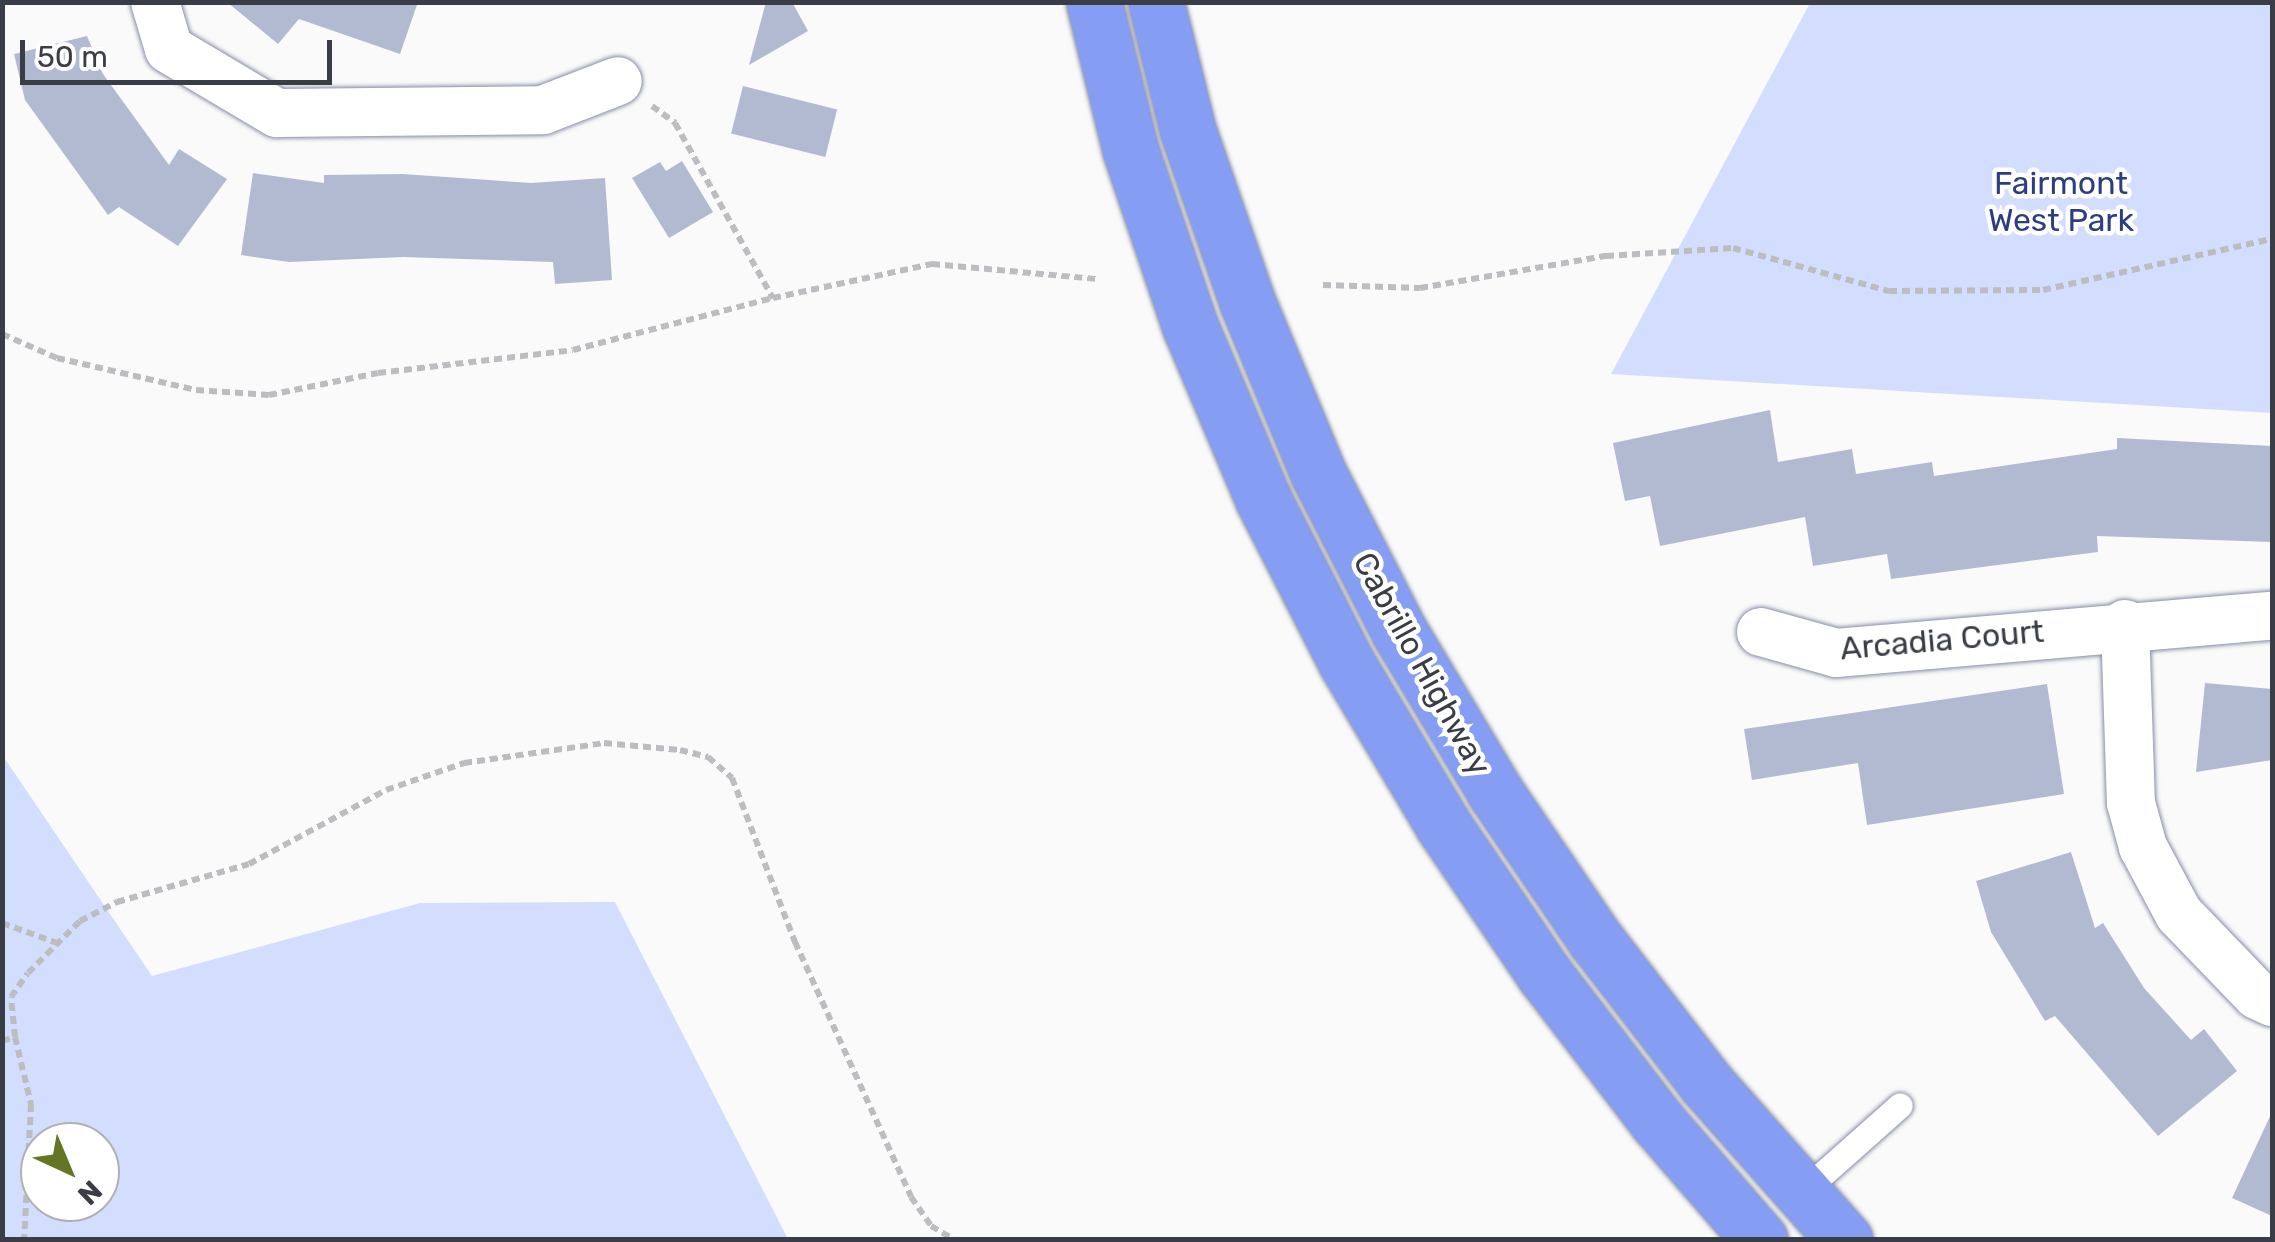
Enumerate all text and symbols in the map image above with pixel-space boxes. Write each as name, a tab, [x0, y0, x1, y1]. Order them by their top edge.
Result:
scale bar	[25, 20, 338, 82]
text: 50 m	[37, 39, 108, 75]
park label: Fairmont West Park	[1988, 165, 2134, 240]
street label: Cabrillo Highway	[1345, 546, 1499, 782]
street label: Arcadia Court	[1838, 612, 2046, 668]
north arrow	[20, 1122, 120, 1222]
text: N	[71, 1174, 109, 1211]

